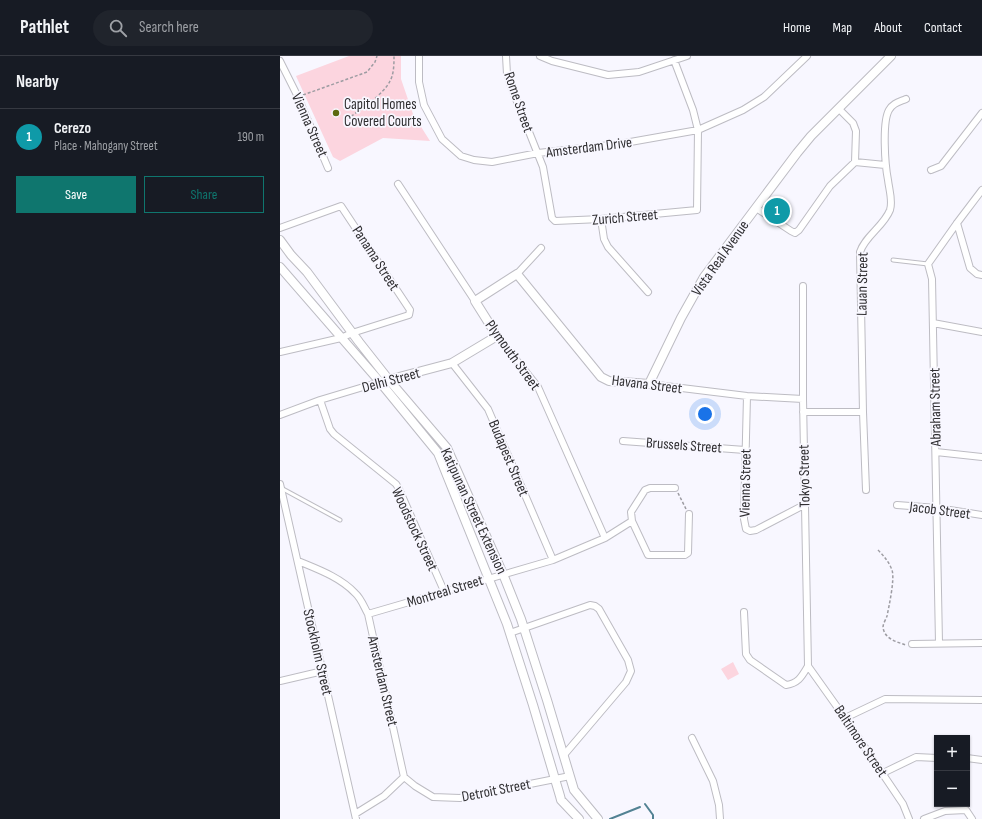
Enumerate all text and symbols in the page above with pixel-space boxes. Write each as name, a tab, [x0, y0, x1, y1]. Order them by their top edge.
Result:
search box	[93, 10, 373, 46]
text: Pathlet	[20, 16, 69, 39]
icon: search	[107, 17, 129, 39]
text: Search here	[139, 18, 199, 37]
text: Home	[783, 19, 811, 36]
text: Map	[833, 19, 852, 36]
text: About	[874, 19, 902, 36]
text: Contact	[924, 19, 962, 36]
street label: Rome Street	[499, 69, 538, 135]
text: Nearby	[16, 72, 59, 92]
street label: Vienna Street	[287, 90, 332, 161]
place label: Capitol Homes Covered Courts	[344, 95, 422, 131]
marker: Capitol Homes Covered Courts	[331, 108, 341, 118]
text: Cerezo	[54, 119, 91, 138]
text: 1	[26, 129, 32, 145]
text: 190 m	[237, 129, 264, 145]
street label: Amsterdam Drive	[544, 133, 633, 162]
text: Place · Mahogany Street	[54, 138, 158, 154]
button: Save	[16, 176, 136, 213]
button: Share	[144, 176, 264, 213]
pin: 1	[764, 196, 790, 226]
street label: Zurich Street	[591, 205, 659, 230]
street label: Vista Real Avenue	[687, 217, 753, 300]
street label: Panama Street	[348, 222, 404, 295]
street label: Lauan Street	[852, 252, 873, 316]
street label: Plymouth Street	[481, 317, 545, 394]
street label: Delhi Street	[360, 364, 423, 397]
street label: Abraham Street	[925, 367, 946, 447]
street label: Havana Street	[611, 371, 684, 398]
your location	[695, 404, 715, 424]
street label: Budapest Street	[484, 417, 533, 500]
street label: Brussels Street	[645, 433, 723, 458]
street label: Tokyo Street	[794, 444, 815, 508]
street label: Katipunan Street Extension	[436, 445, 511, 577]
street label: Vienna Street	[735, 448, 756, 517]
street label: Woodstock Street	[387, 484, 442, 574]
street label: Jacob Street	[907, 497, 972, 524]
street label: Montreal Street	[405, 571, 486, 612]
street label: Stockholm Street	[298, 607, 337, 697]
street label: Amsterdam Street	[363, 633, 402, 728]
street label: Baltimore Street	[830, 702, 892, 781]
map controls	[934, 735, 970, 807]
button: +	[934, 735, 970, 771]
button: −	[934, 771, 970, 807]
street label: Detroit Street	[460, 774, 532, 806]

